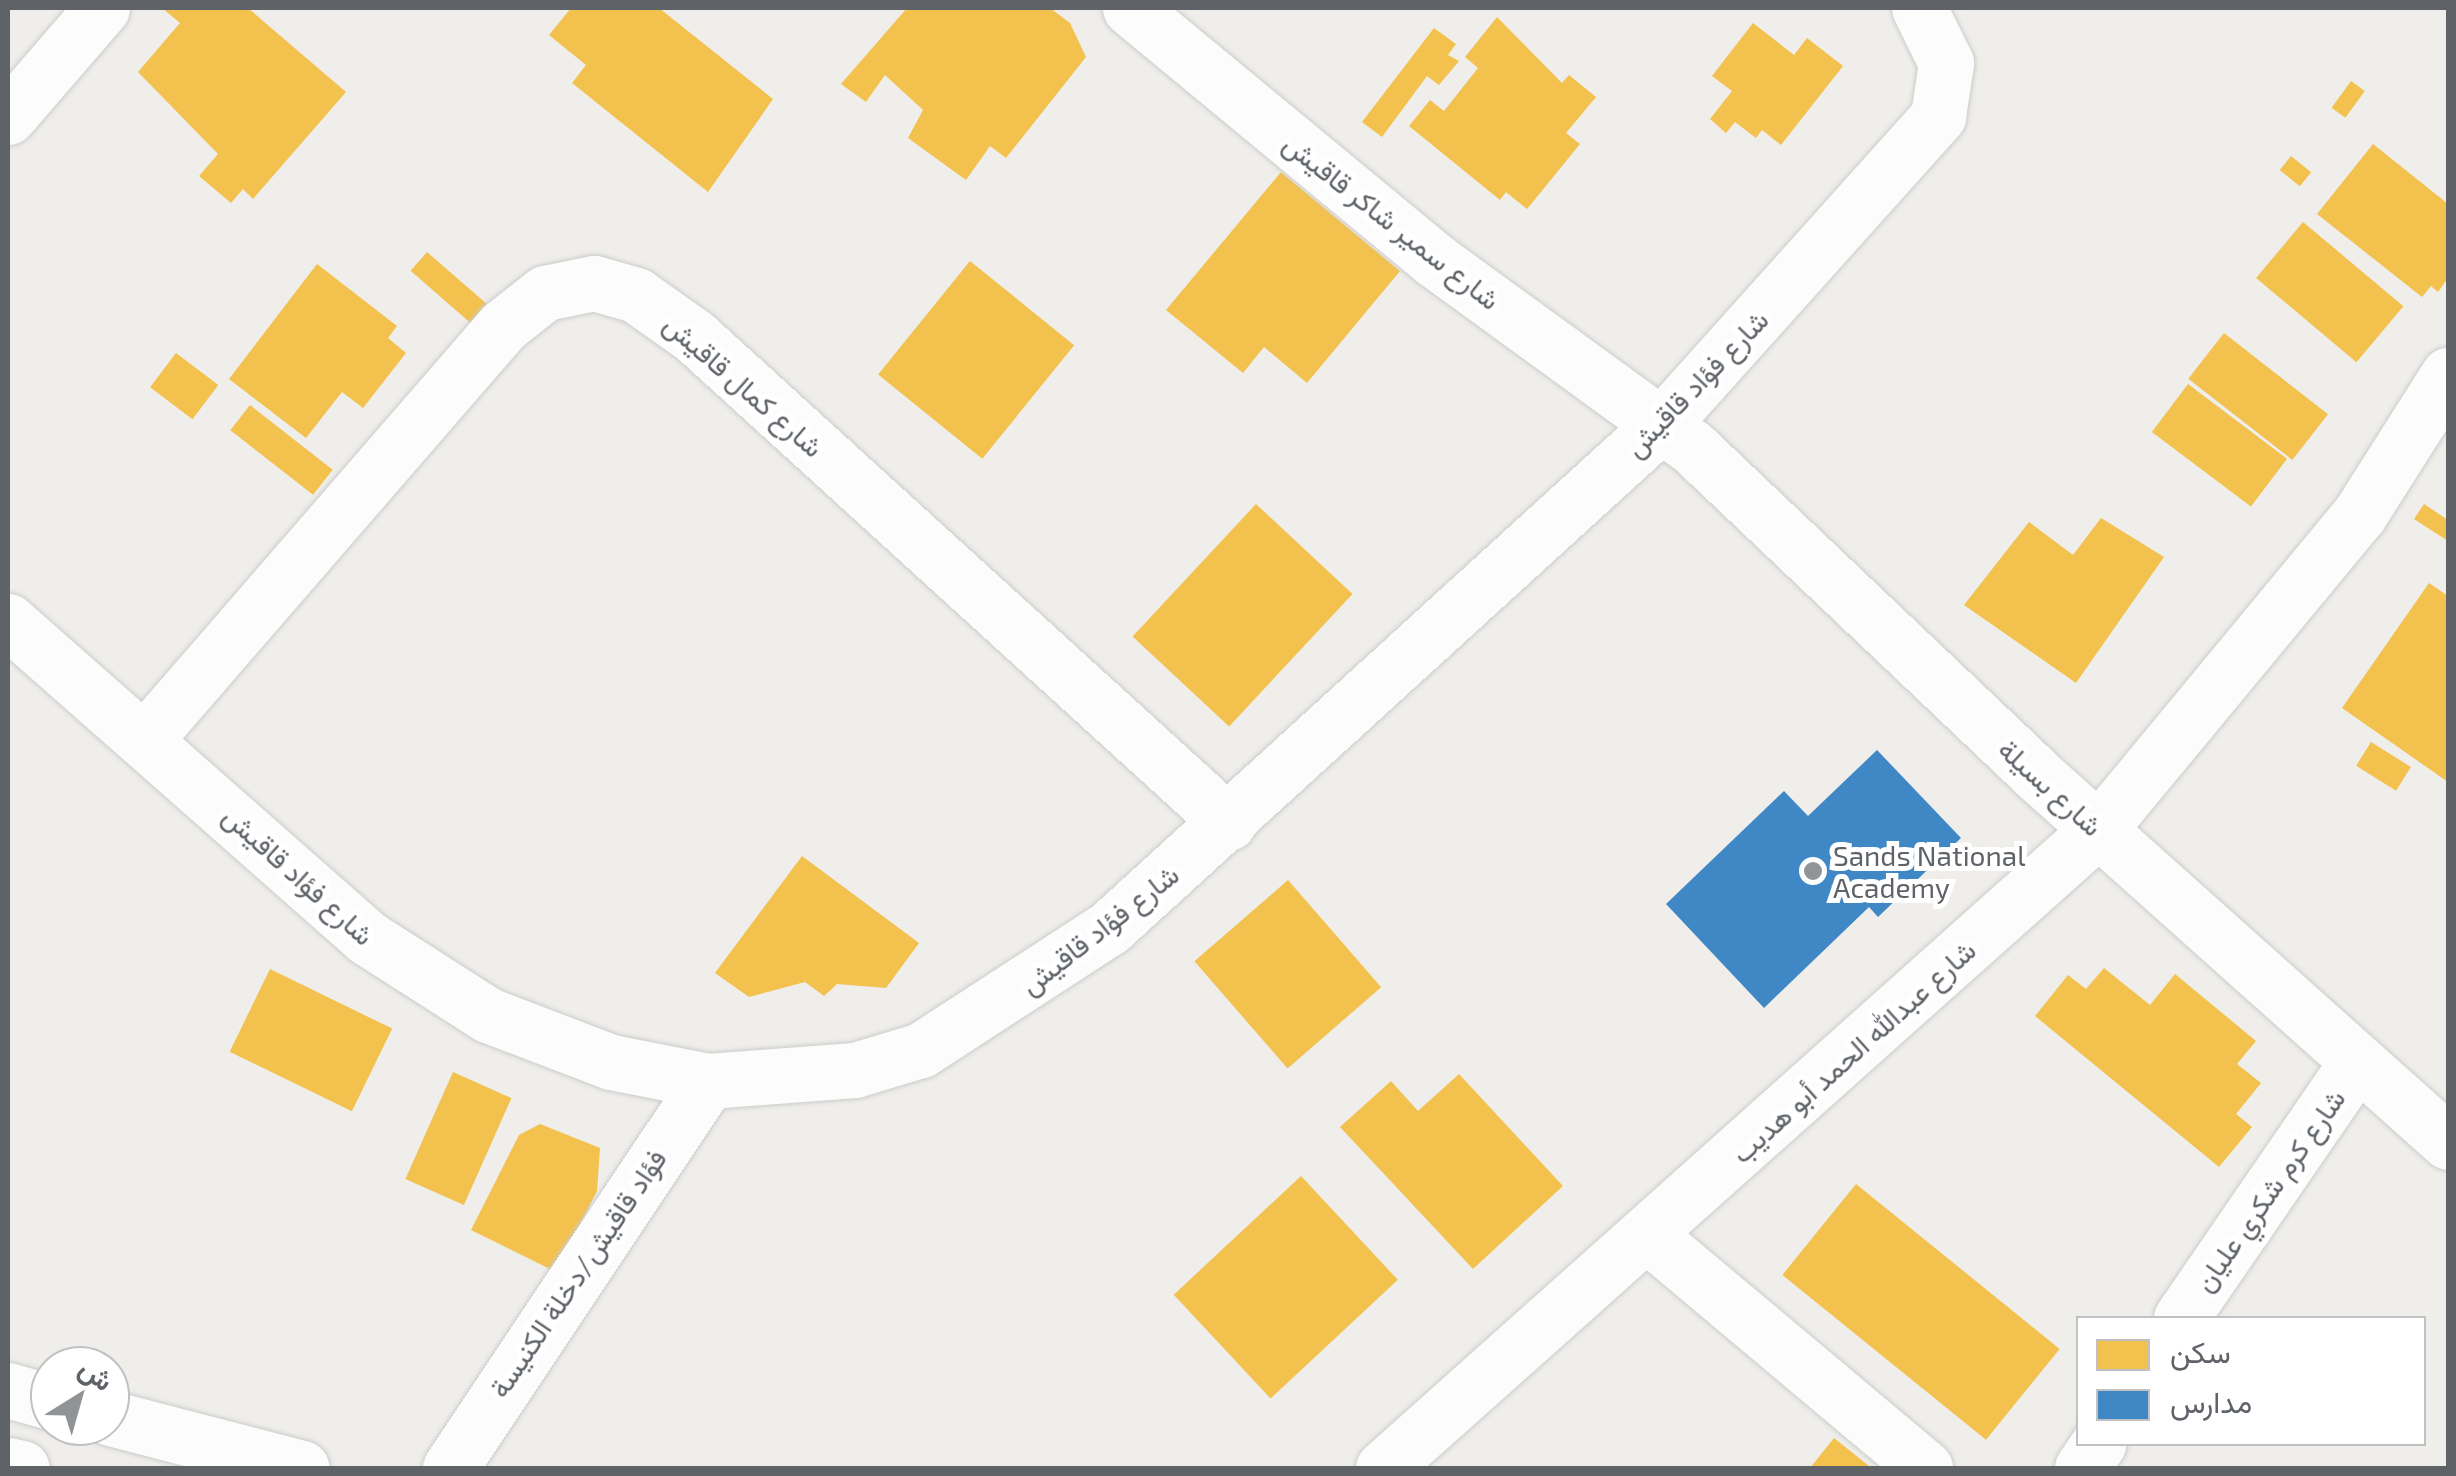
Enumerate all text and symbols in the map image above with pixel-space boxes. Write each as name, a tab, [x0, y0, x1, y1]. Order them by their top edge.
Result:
street label: شارع سمير شاكر قاقيش	[1277, 126, 1507, 316]
street label: شارع فؤاد قاقيش	[1617, 302, 1775, 464]
street label: شارع كمال قاقيش	[657, 307, 831, 463]
street label: شارع بسيلة	[1992, 732, 2110, 842]
street label: شارع فؤاد قاقيش	[217, 798, 381, 952]
place label: Sands National Academy	[1833, 838, 2025, 904]
street label: شارع فؤاد قاقيش	[1013, 857, 1185, 1001]
marker: Sands National Academy	[1802, 860, 1824, 882]
street label: شارع عبدالله الحمد أبو هديب	[1724, 933, 1982, 1169]
street label: شارع كرم شكري عليان	[2187, 1082, 2351, 1298]
street label: فؤاد قاقيش/دخلة الكنيسة	[481, 1143, 673, 1403]
legend	[2076, 1316, 2426, 1446]
text: سكن	[2170, 1333, 2231, 1369]
north arrow	[30, 1346, 130, 1446]
text: ش	[73, 1350, 121, 1397]
text: مدارس	[2170, 1383, 2252, 1419]

